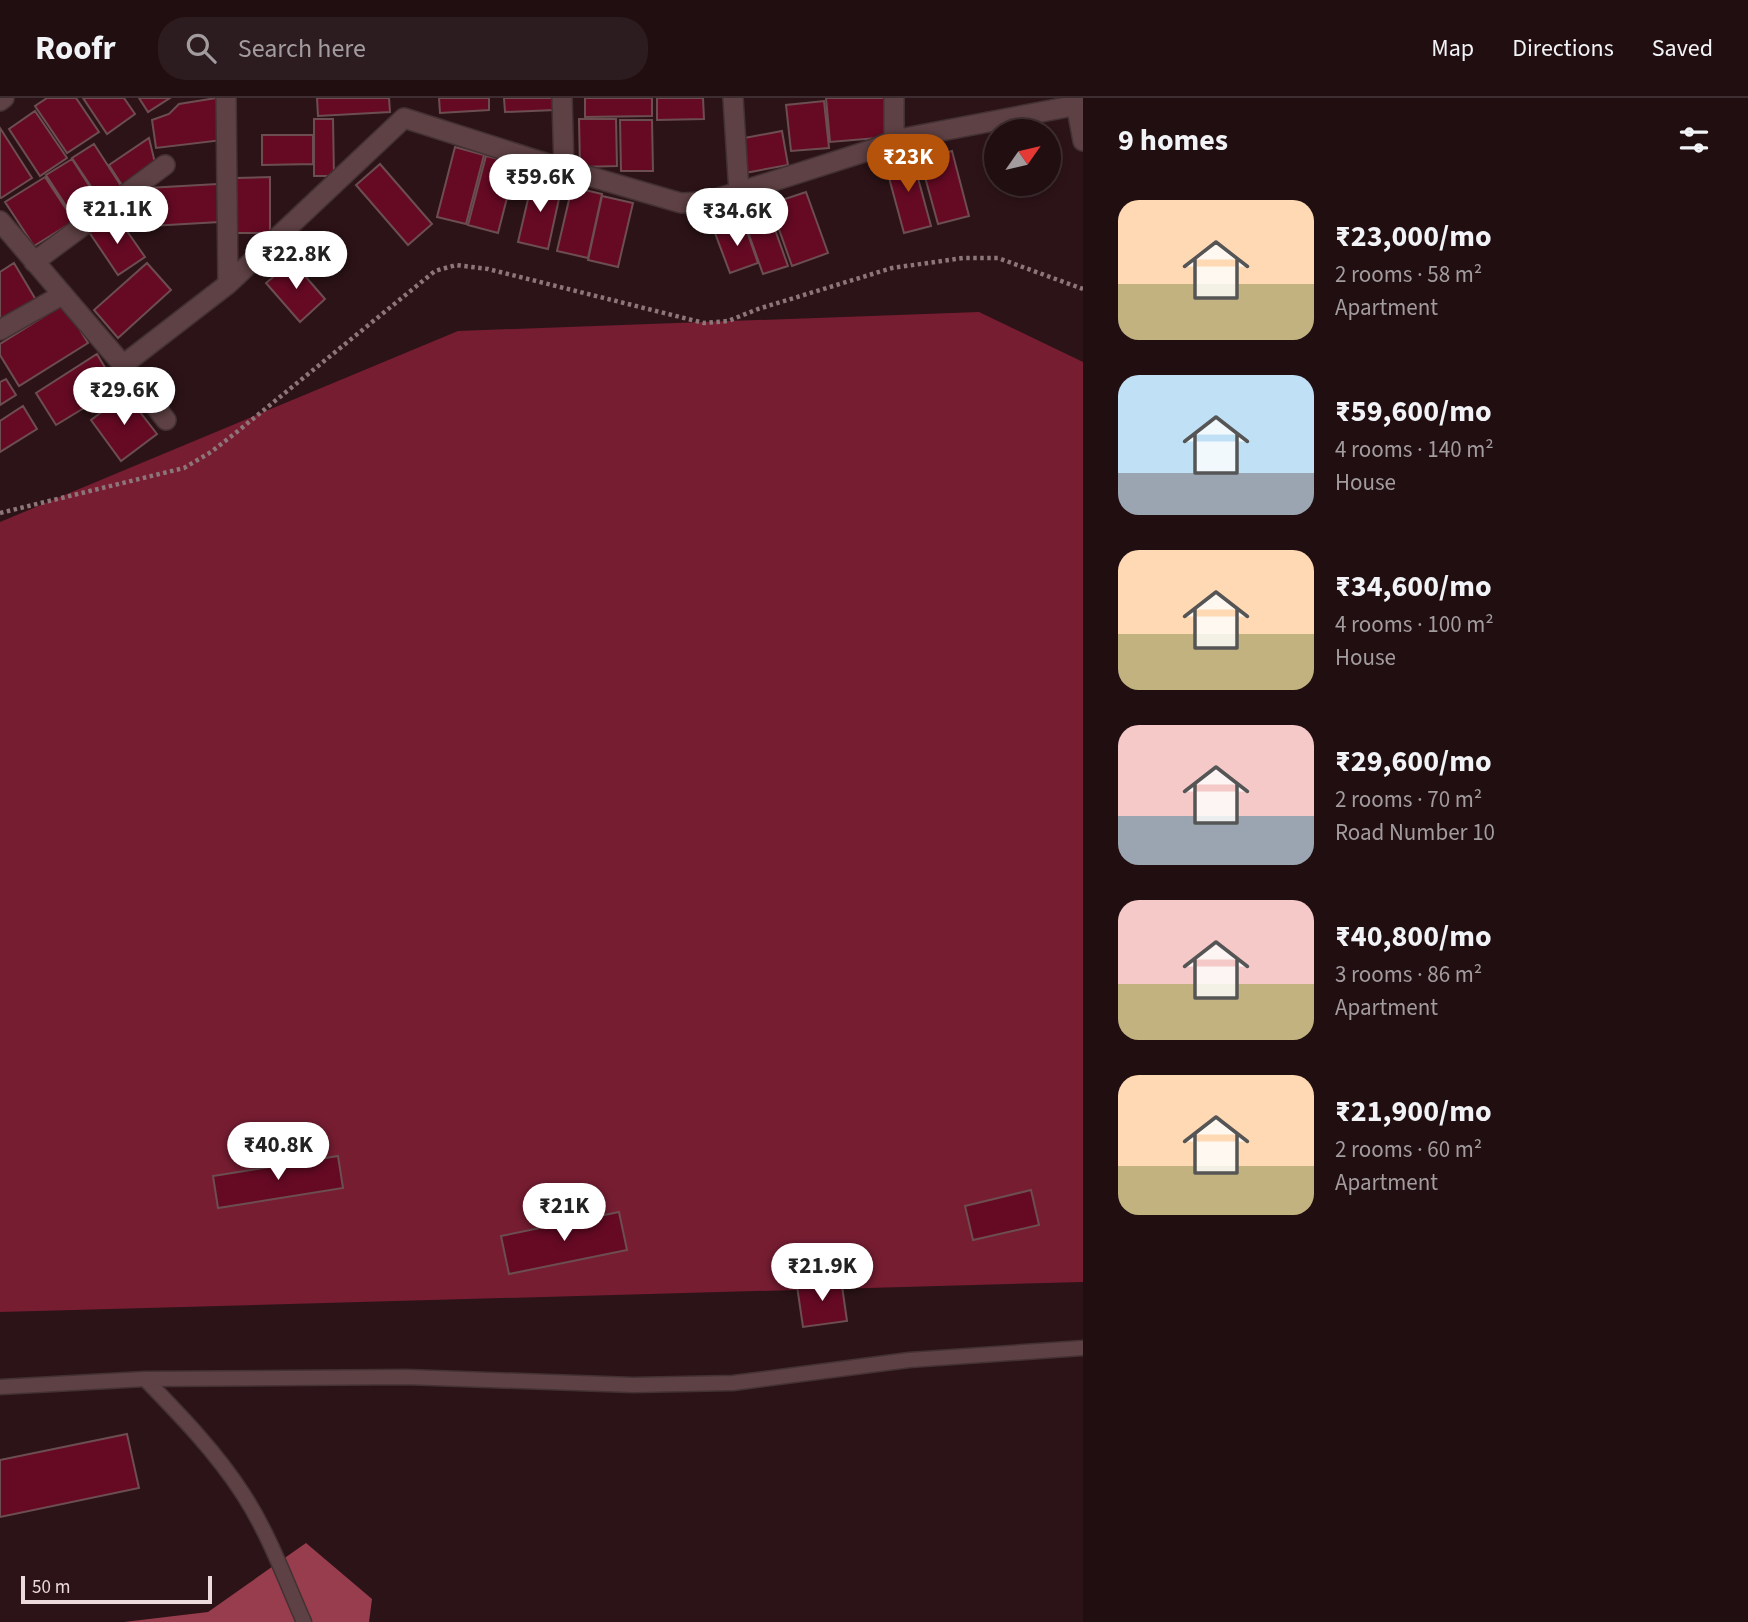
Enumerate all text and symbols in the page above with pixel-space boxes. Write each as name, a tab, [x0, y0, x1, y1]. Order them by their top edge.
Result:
search box	[158, 17, 648, 80]
text: Roofr	[35, 25, 116, 72]
icon: search	[182, 29, 220, 67]
text: Search here	[238, 30, 366, 67]
text: Map	[1431, 31, 1474, 66]
text: Directions	[1512, 31, 1614, 66]
text: Saved	[1652, 31, 1713, 66]
north arrow	[984, 119, 1060, 196]
map controls	[984, 119, 1061, 196]
text: 9 homes	[1118, 119, 1228, 162]
icon: filters	[1675, 121, 1713, 159]
pin: ₹23K	[867, 134, 949, 194]
text: ₹23K	[883, 140, 933, 173]
pin: ₹59.6K	[483, 155, 597, 214]
text: ₹59.6K	[505, 160, 575, 193]
pin: ₹21.1K	[60, 186, 174, 246]
pin: ₹34.6K	[680, 188, 794, 248]
text: ₹21.1K	[82, 192, 152, 225]
text: ₹34.6K	[702, 194, 772, 227]
text: ₹23,000/mo	[1335, 215, 1492, 258]
icon: home	[1174, 228, 1258, 312]
pin: ₹22.8K	[239, 232, 353, 291]
text: ₹22.8K	[261, 237, 331, 270]
text: 2 rooms · 58 m²	[1335, 258, 1482, 291]
text: Apartment	[1335, 291, 1438, 324]
pin: ₹29.6K	[67, 368, 181, 427]
text: ₹29.6K	[89, 373, 159, 406]
text: ₹59,600/mo	[1335, 390, 1492, 433]
icon: home	[1174, 403, 1258, 487]
text: 4 rooms · 140 m²	[1335, 433, 1494, 466]
text: House	[1335, 466, 1396, 499]
text: ₹34,600/mo	[1335, 565, 1492, 608]
icon: home	[1174, 578, 1258, 662]
text: 4 rooms · 100 m²	[1335, 608, 1494, 641]
text: House	[1335, 641, 1396, 674]
text: ₹29,600/mo	[1335, 740, 1492, 783]
icon: home	[1174, 753, 1258, 837]
text: 2 rooms · 70 m²	[1335, 783, 1482, 816]
text: Road Number 10	[1335, 816, 1495, 849]
text: ₹40,800/mo	[1335, 915, 1492, 958]
icon: home	[1174, 928, 1258, 1012]
text: 3 rooms · 86 m²	[1335, 958, 1482, 991]
text: Apartment	[1335, 991, 1438, 1024]
text: ₹21,900/mo	[1335, 1090, 1492, 1133]
icon: home	[1174, 1103, 1258, 1187]
pin: ₹40.8K	[221, 1122, 335, 1182]
text: ₹40.8K	[243, 1128, 313, 1161]
text: 2 rooms · 60 m²	[1335, 1133, 1482, 1166]
text: Apartment	[1335, 1166, 1438, 1199]
pin: ₹21K	[523, 1184, 605, 1243]
text: ₹21K	[539, 1189, 589, 1222]
pin: ₹21.9K	[765, 1244, 879, 1303]
text: ₹21.9K	[787, 1249, 857, 1282]
scale bar	[21, 1573, 212, 1605]
text: 50 m	[32, 1574, 70, 1601]

